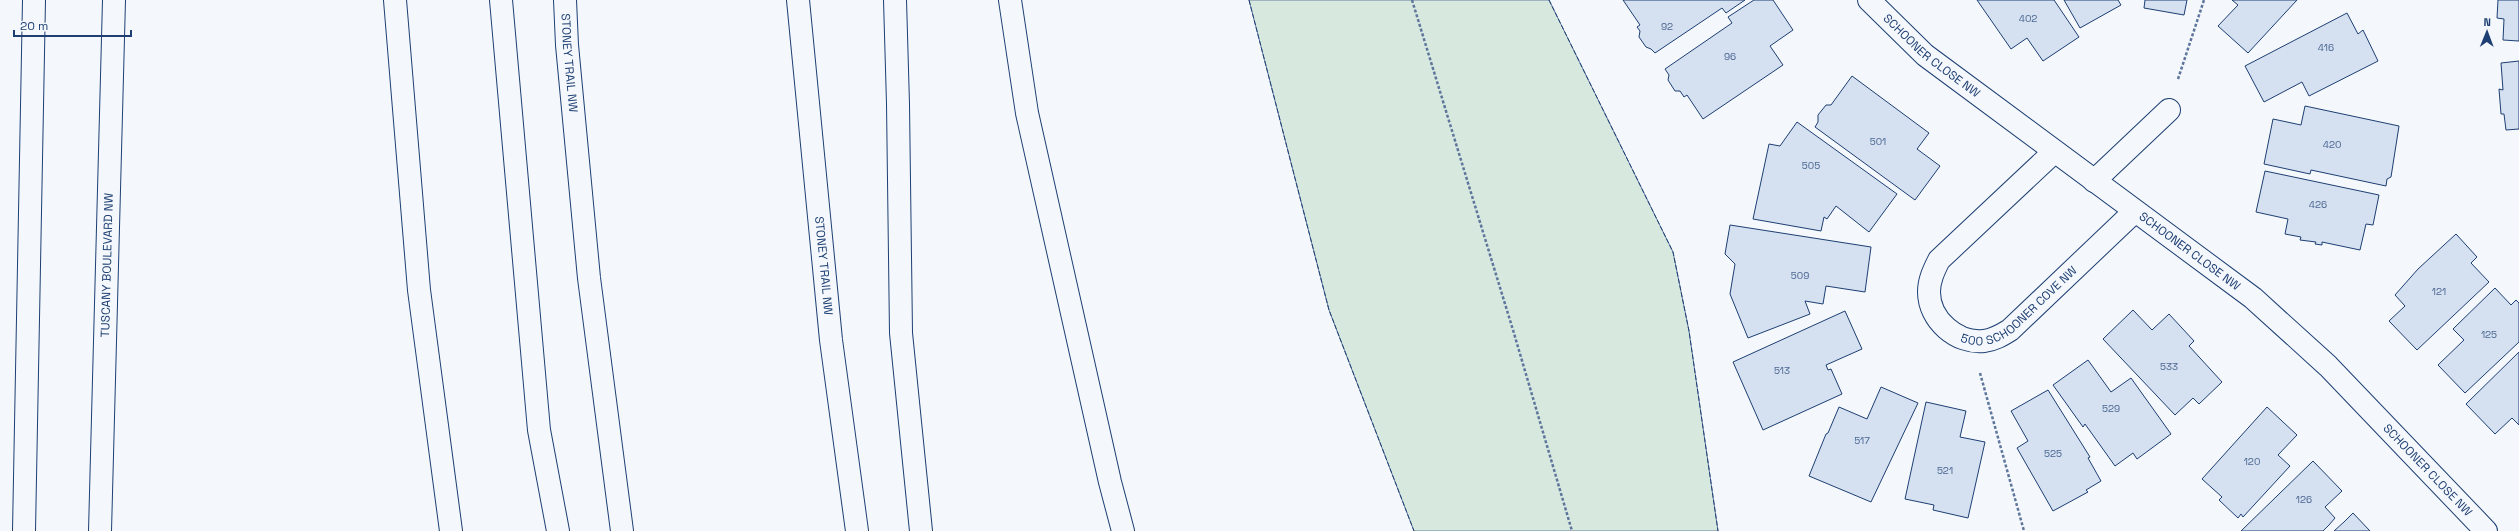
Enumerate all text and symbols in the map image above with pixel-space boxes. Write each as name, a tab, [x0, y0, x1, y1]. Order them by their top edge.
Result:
street label: SCHOONER CLOSE NW	[1880, 10, 1984, 101]
scale bar	[14, 12, 131, 38]
house number: 402	[2019, 12, 2037, 25]
north arrow	[2467, 12, 2507, 52]
street label: STONEY TRAIL NW	[558, 13, 581, 114]
text: N	[2483, 15, 2491, 29]
text: 20 m	[20, 18, 48, 34]
house number: 92	[1661, 20, 1673, 33]
house number: 416	[2318, 41, 2334, 54]
house number: 96	[1724, 50, 1736, 63]
house number: 501	[1870, 135, 1886, 148]
house number: 420	[2323, 138, 2341, 151]
house number: 505	[1802, 159, 1820, 172]
street label: TUSCANY BOULEVARD NW	[97, 192, 117, 338]
house number: 426	[2309, 198, 2327, 211]
street label: SCHOONER CLOSE NW	[2136, 208, 2244, 294]
street label: STONEY TRAIL NW	[811, 216, 837, 316]
street label: 500 SCHOONER COVE NW	[1958, 262, 2081, 349]
house number: 509	[1791, 269, 1809, 282]
house number: 121	[2432, 285, 2446, 298]
house number: 125	[2481, 328, 2497, 341]
house number: 533	[2160, 360, 2178, 373]
house number: 513	[1774, 364, 1790, 377]
house number: 529	[2102, 402, 2120, 415]
street label: SCHOONER CLOSE NW	[2380, 420, 2476, 520]
house number: 517	[1854, 434, 1870, 447]
house number: 525	[2044, 447, 2062, 460]
house number: 120	[2244, 455, 2260, 468]
house number: 521	[1937, 464, 1953, 477]
house number: 126	[2296, 493, 2312, 506]

